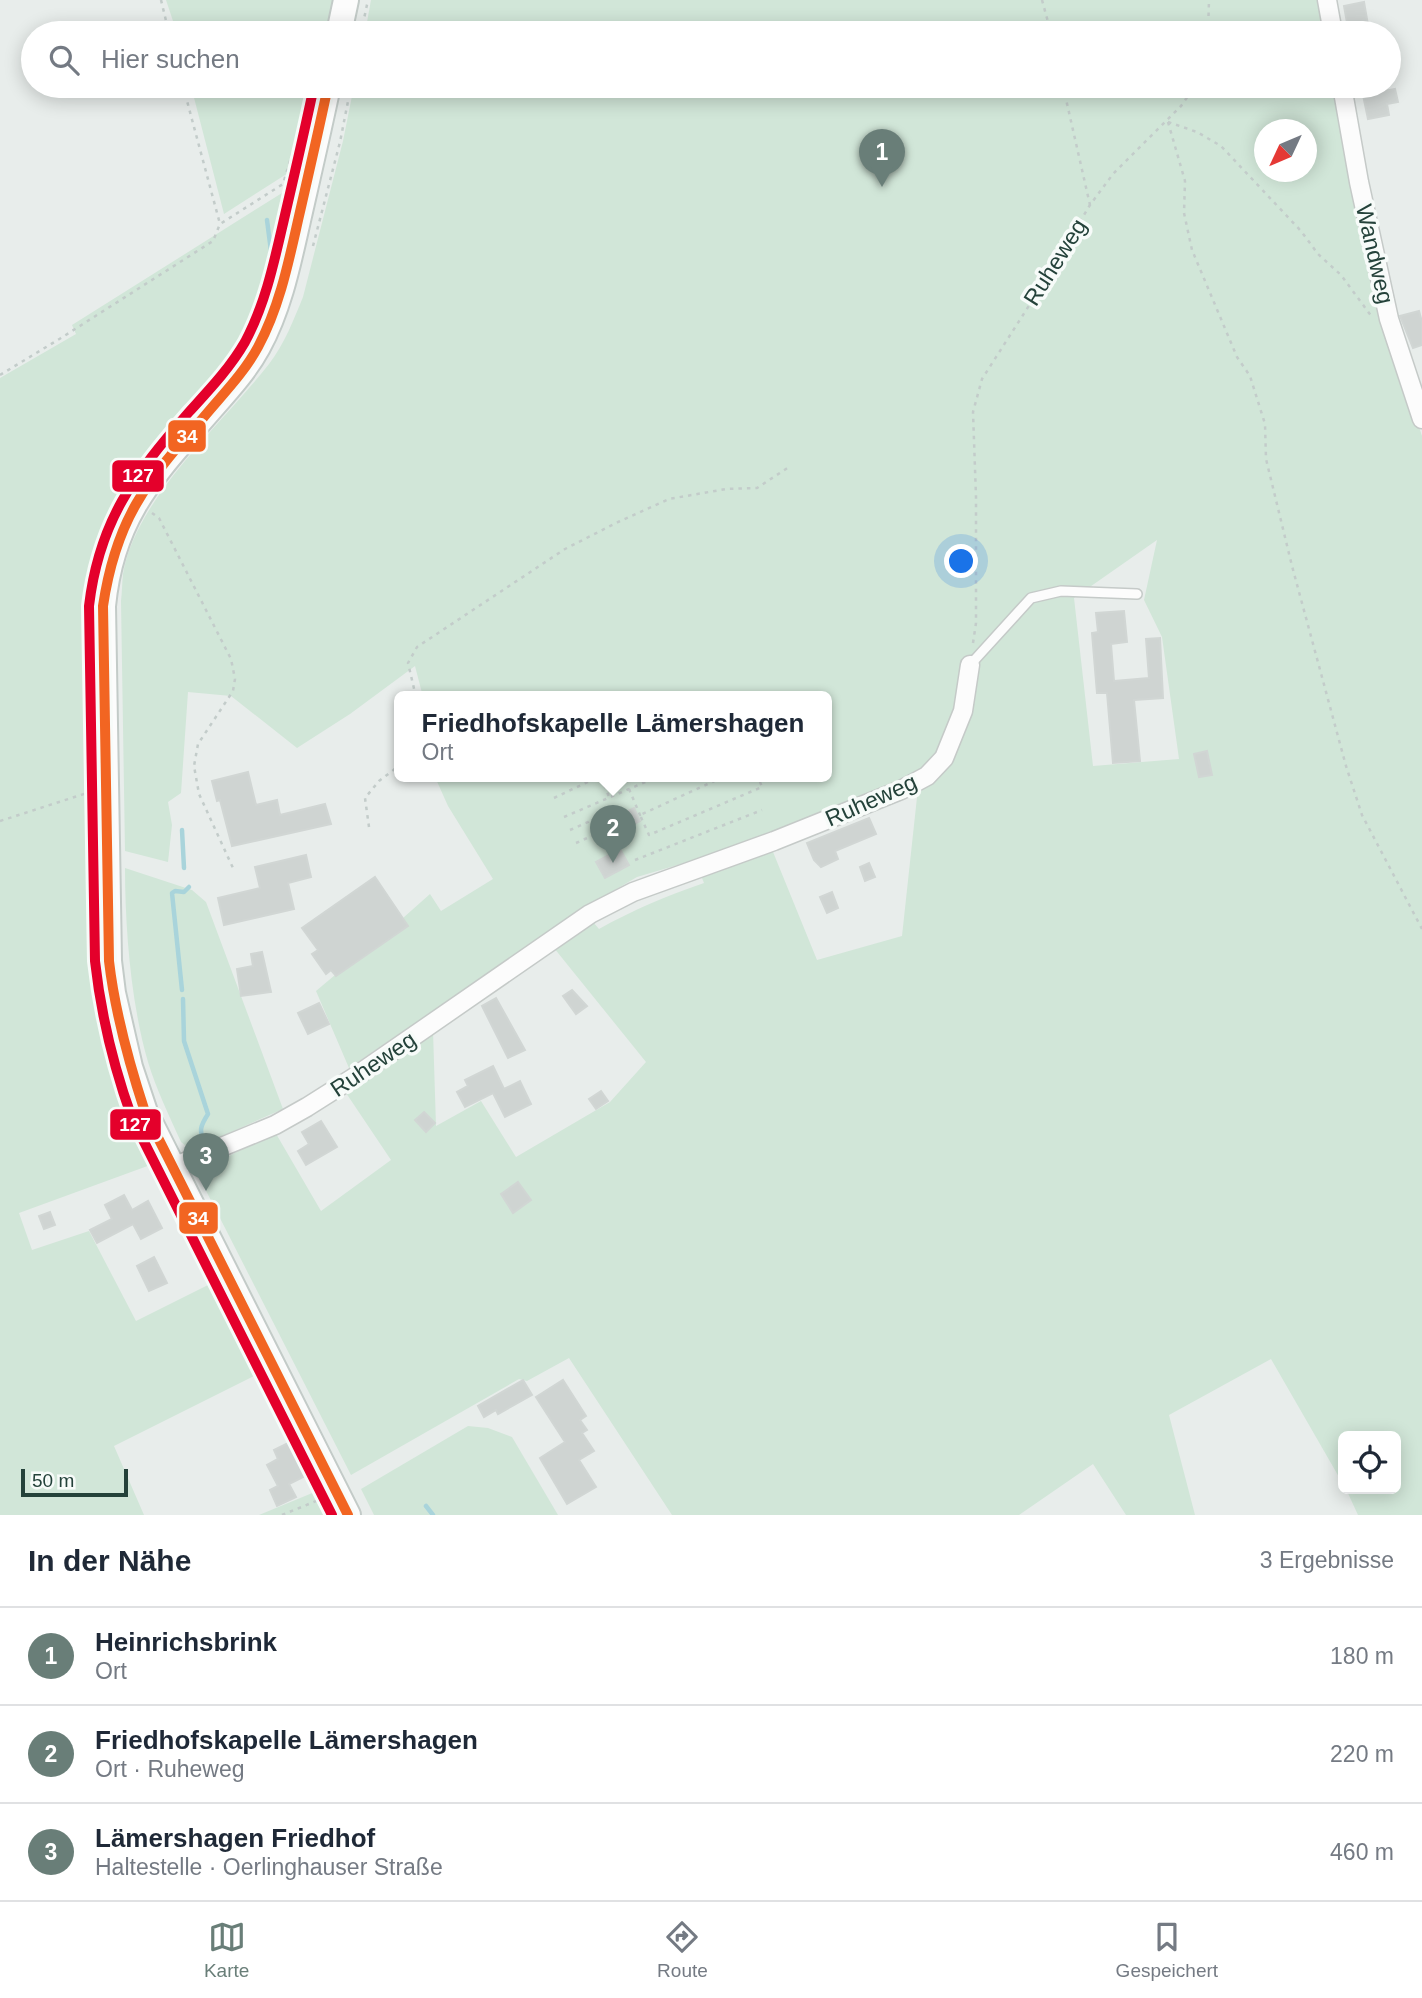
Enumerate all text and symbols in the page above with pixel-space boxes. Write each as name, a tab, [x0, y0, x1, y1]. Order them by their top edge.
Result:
search box	[21, 21, 1401, 98]
icon: search	[45, 41, 83, 79]
text: Hier suchen	[101, 44, 240, 74]
north arrow	[1254, 119, 1317, 182]
pin: 1	[859, 129, 905, 187]
street label: Wandweg	[1351, 202, 1399, 306]
street label: Ruheweg	[1018, 214, 1092, 310]
line badge: 34	[167, 419, 207, 453]
text: 34	[176, 426, 198, 447]
line badge: 127	[111, 459, 165, 493]
text: 127	[122, 465, 154, 486]
your location	[944, 544, 978, 578]
popup	[394, 691, 832, 782]
text: Friedhofskapelle Lämershagen	[422, 708, 804, 738]
text: Ort	[422, 739, 454, 765]
street label: Ruheweg	[821, 768, 921, 832]
pin: 2	[590, 805, 636, 863]
street label: Ruheweg	[325, 1026, 421, 1102]
line badge: 127	[109, 1108, 162, 1141]
text: 127	[119, 1114, 151, 1135]
pin: 3	[183, 1133, 229, 1191]
line badge: 34	[178, 1201, 219, 1235]
text: 34	[187, 1208, 209, 1229]
map controls	[1338, 1431, 1401, 1494]
button: locate	[1338, 1431, 1401, 1494]
scale bar	[21, 1466, 128, 1498]
text: 50 m	[32, 1470, 74, 1491]
text: In der Nähe	[28, 1544, 191, 1577]
text: 3 Ergebnisse	[1260, 1547, 1394, 1573]
text: Heinrichsbrink	[95, 1627, 277, 1657]
text: 1	[45, 1643, 57, 1669]
text: 180 m	[1330, 1643, 1394, 1669]
text: Ort	[95, 1658, 127, 1684]
text: Friedhofskapelle Lämershagen	[95, 1725, 478, 1755]
text: 2	[45, 1741, 57, 1767]
text: 220 m	[1330, 1741, 1394, 1767]
text: Ort · Ruheweg	[95, 1756, 245, 1782]
text: Lämershagen Friedhof	[95, 1823, 375, 1853]
text: 3	[45, 1839, 57, 1865]
text: 460 m	[1330, 1839, 1394, 1865]
text: Haltestelle · Oerlinghauser Straße	[95, 1854, 443, 1880]
tab: Karte	[204, 1918, 249, 1982]
tab: Route	[657, 1918, 708, 1982]
tab: Gespeichert	[1116, 1918, 1218, 1982]

